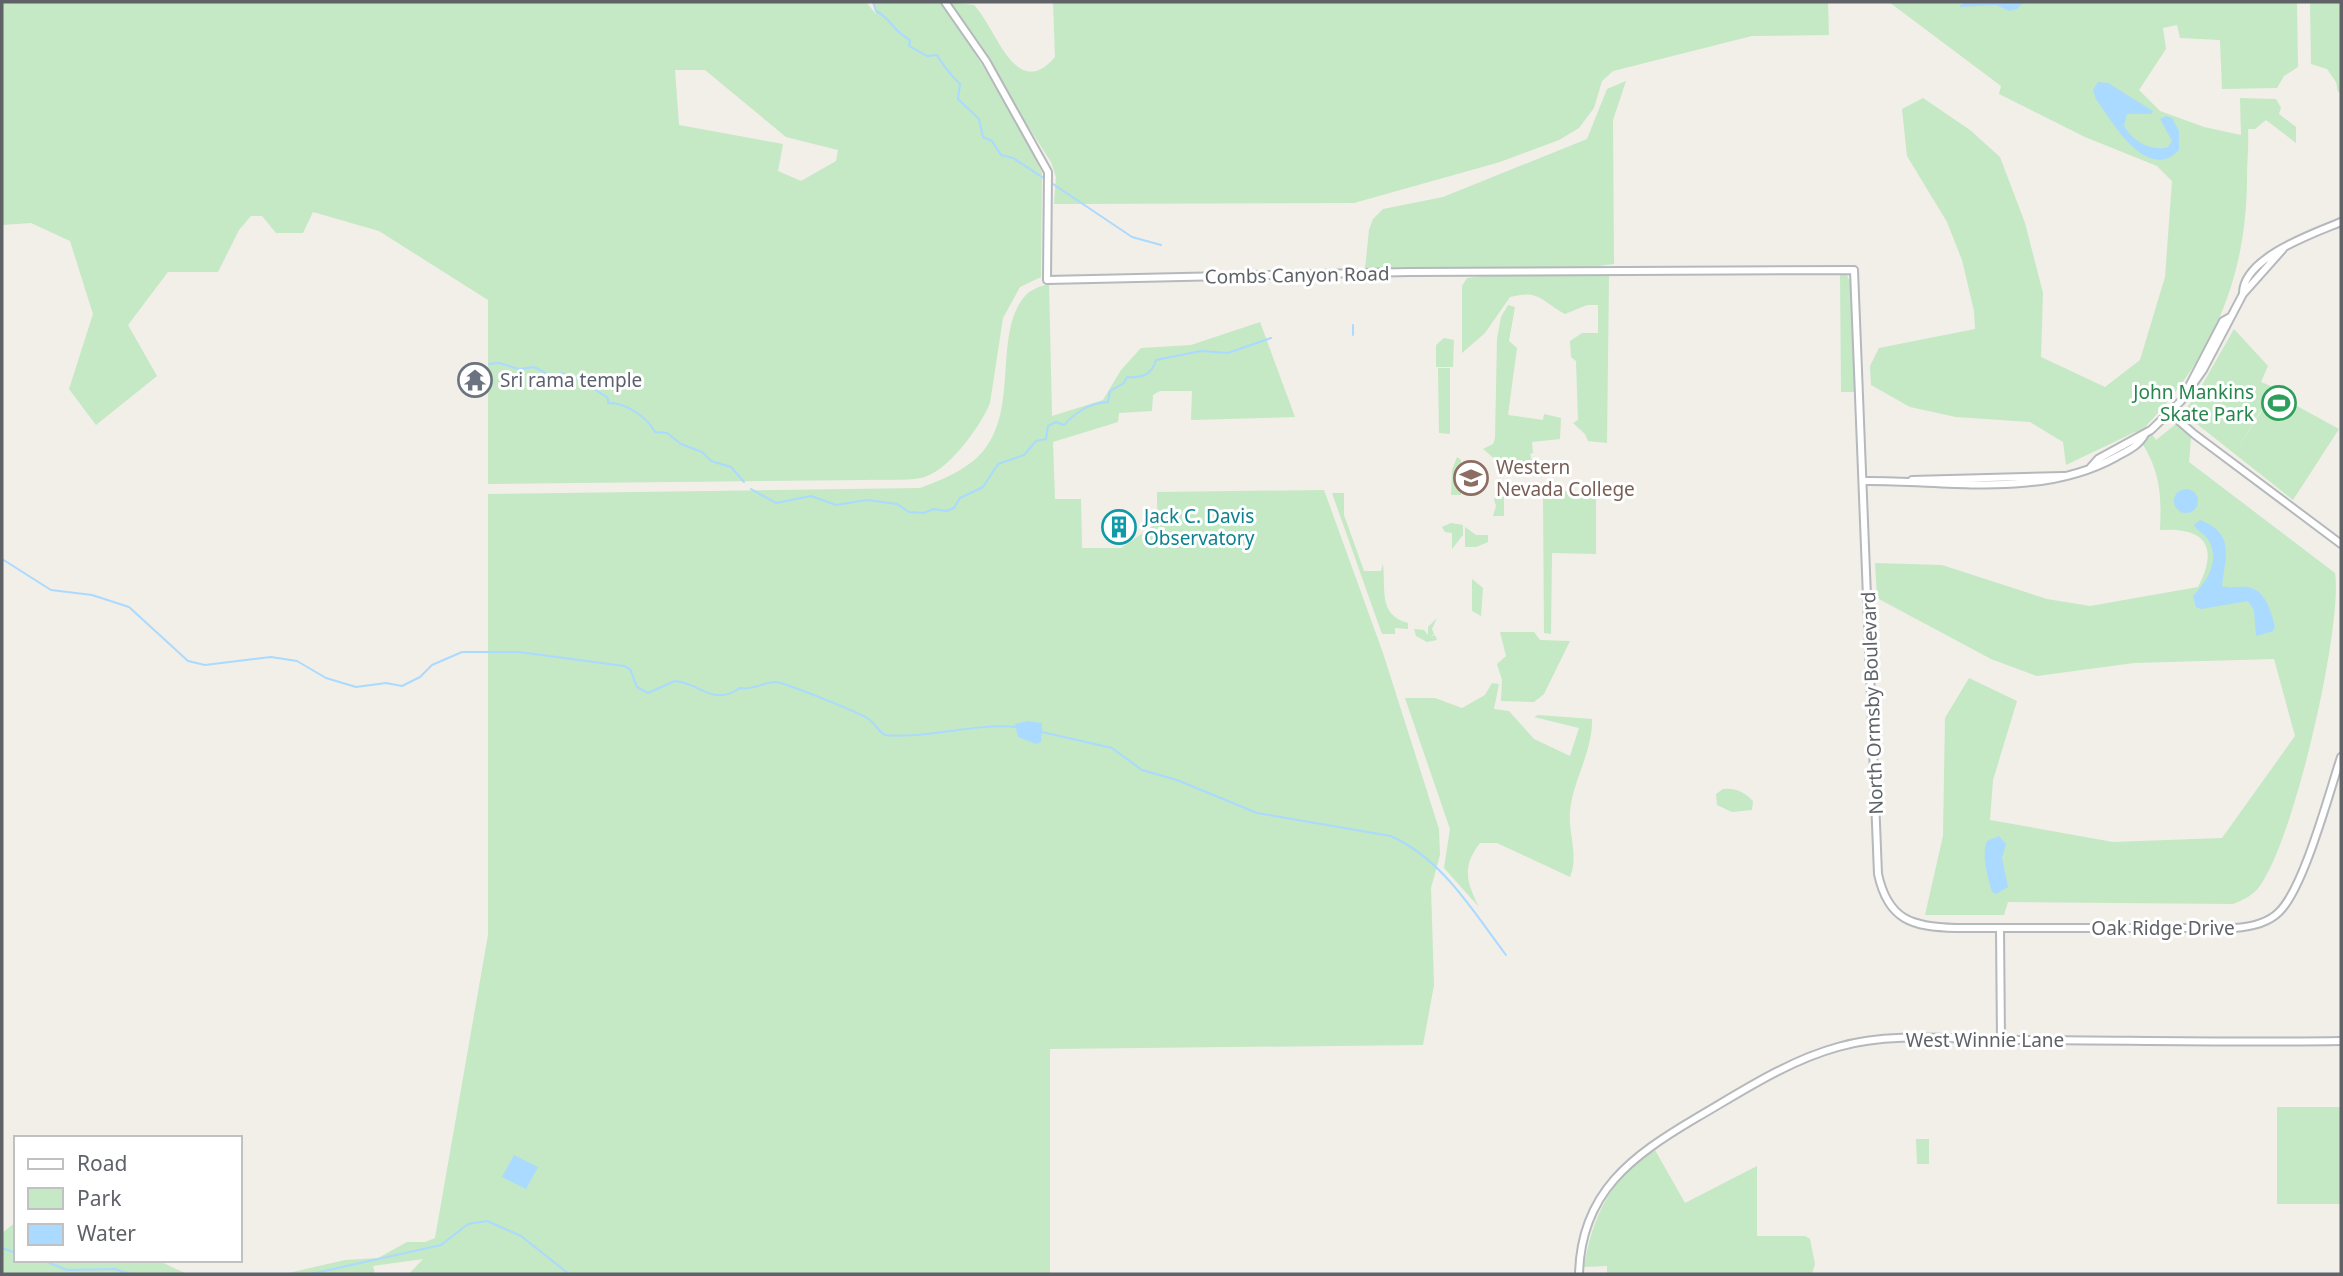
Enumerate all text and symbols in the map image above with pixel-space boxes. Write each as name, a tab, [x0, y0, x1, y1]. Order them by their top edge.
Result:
street label: Combs Canyon Road	[1204, 260, 1390, 290]
temple icon: Sri rama temple	[456, 361, 494, 399]
place label: Sri rama temple	[500, 367, 642, 393]
place label: John Mankins Skate Park	[2131, 379, 2254, 427]
sports icon: John Mankins Skate Park	[2260, 384, 2298, 422]
place label: Western Nevada College	[1496, 454, 1635, 502]
school or university icon: Western Nevada College	[1452, 459, 1490, 497]
place label: Jack C. Davis Observatory	[1142, 503, 1255, 551]
building icon: Jack C. Davis Observatory	[1100, 508, 1138, 546]
street label: North Ormsby Boulevard	[1855, 591, 1889, 815]
street label: Oak Ridge Drive	[2091, 915, 2235, 941]
street label: West Winnie Lane	[1906, 1027, 2064, 1053]
legend	[14, 1136, 242, 1262]
text: Road	[77, 1149, 127, 1177]
text: Park	[77, 1184, 122, 1212]
text: Water	[77, 1219, 136, 1247]

